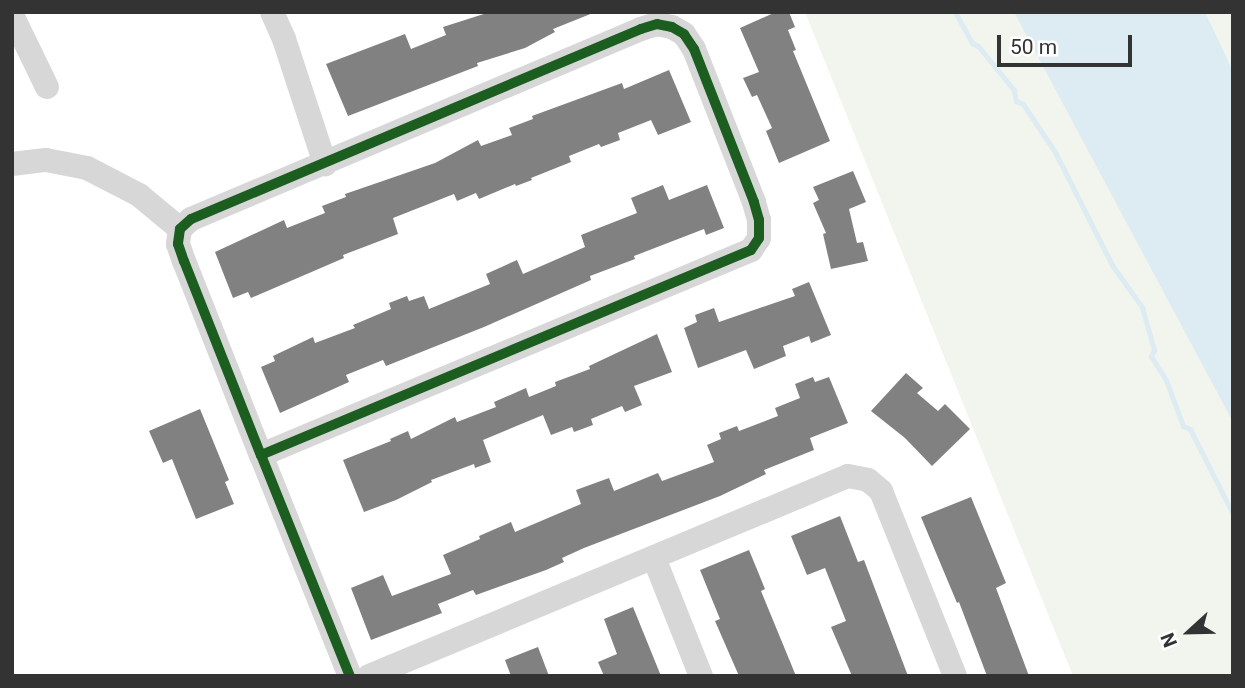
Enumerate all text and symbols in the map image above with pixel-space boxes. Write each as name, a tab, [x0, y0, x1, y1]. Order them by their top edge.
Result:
scale bar	[1000, 21, 1135, 65]
text: 50 m	[1010, 35, 1057, 59]
north arrow	[1154, 597, 1224, 667]
text: N	[1156, 630, 1182, 651]

